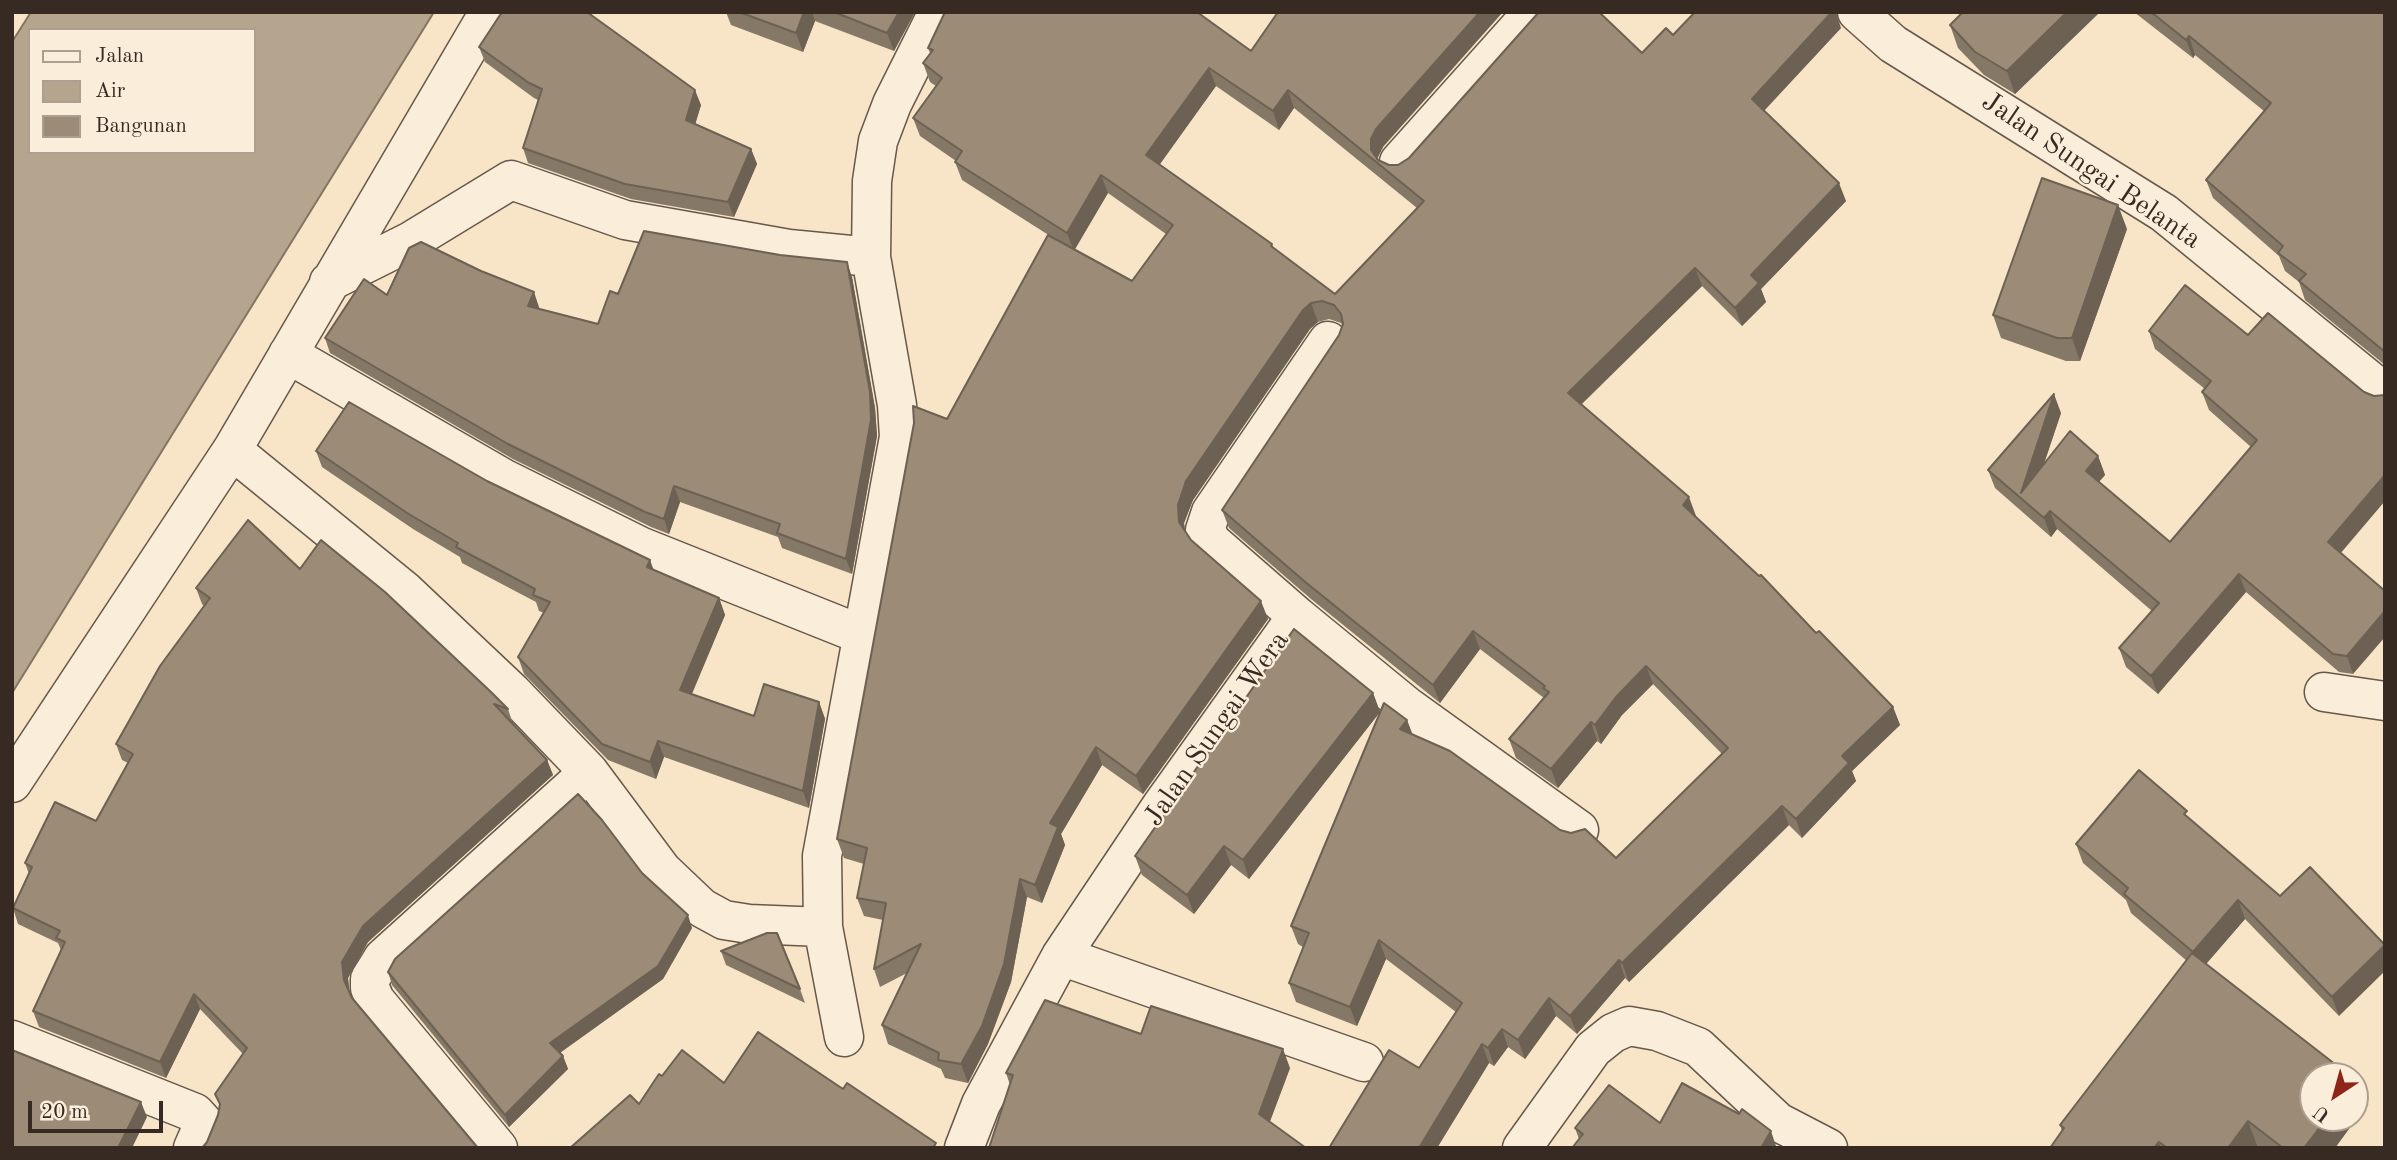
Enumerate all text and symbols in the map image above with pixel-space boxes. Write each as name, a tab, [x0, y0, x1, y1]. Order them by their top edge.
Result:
legend	[28, 28, 256, 154]
text: Jalan	[95, 46, 144, 67]
text: Air	[95, 81, 125, 102]
street label: Jalan Sungai Belanta	[1975, 85, 2207, 257]
text: Bangunan	[95, 116, 187, 137]
street label: Jalan Sungai Wera	[1137, 625, 1297, 833]
north arrow	[2299, 1062, 2369, 1132]
scale bar	[32, 1086, 166, 1130]
text: U	[2311, 1101, 2334, 1125]
text: 20 m	[41, 1102, 88, 1123]

